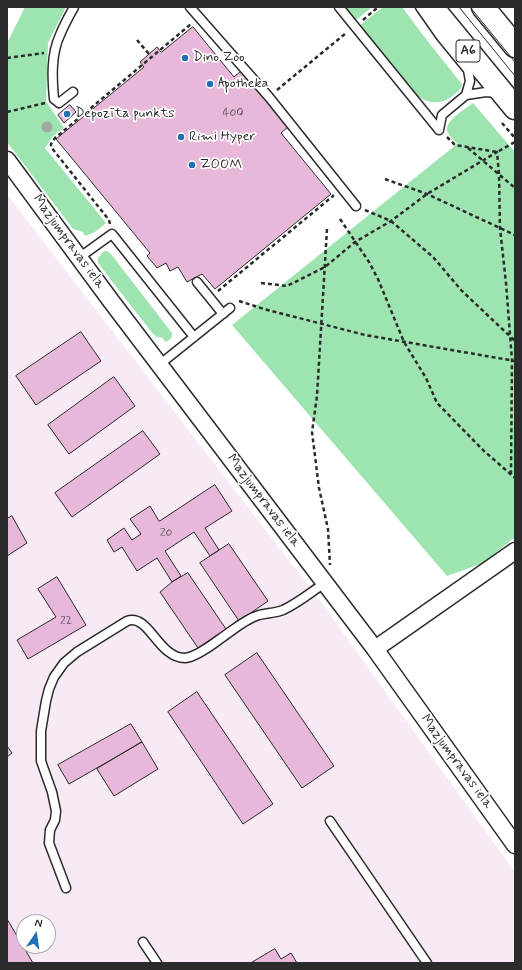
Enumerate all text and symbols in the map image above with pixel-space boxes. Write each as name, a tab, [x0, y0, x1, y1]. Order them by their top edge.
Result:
road number: A6	[456, 40, 480, 62]
place label: Dino Zoo	[193, 50, 245, 66]
marker: Dino Zoo	[180, 53, 190, 63]
place label: Apotheka	[218, 76, 268, 92]
marker: Apotheka	[205, 79, 215, 89]
place label: Depozīta punkts	[75, 106, 174, 122]
house number: 400	[222, 106, 244, 120]
marker: Depozīta punkts	[62, 109, 72, 119]
place label: Rimi Hyper	[189, 129, 255, 145]
marker: Rimi Hyper	[176, 132, 186, 142]
place label: ZOOM	[200, 157, 242, 173]
marker: ZOOM	[187, 160, 197, 170]
street label: Mazjumpravas iela	[28, 192, 108, 292]
street label: Mazjumpravas iela	[223, 451, 303, 551]
house number: 20	[160, 526, 172, 540]
house number: 22	[60, 614, 72, 628]
street label: Mazjumpravas iela	[416, 712, 496, 812]
north arrow	[16, 914, 56, 954]
text: N	[33, 916, 44, 931]

